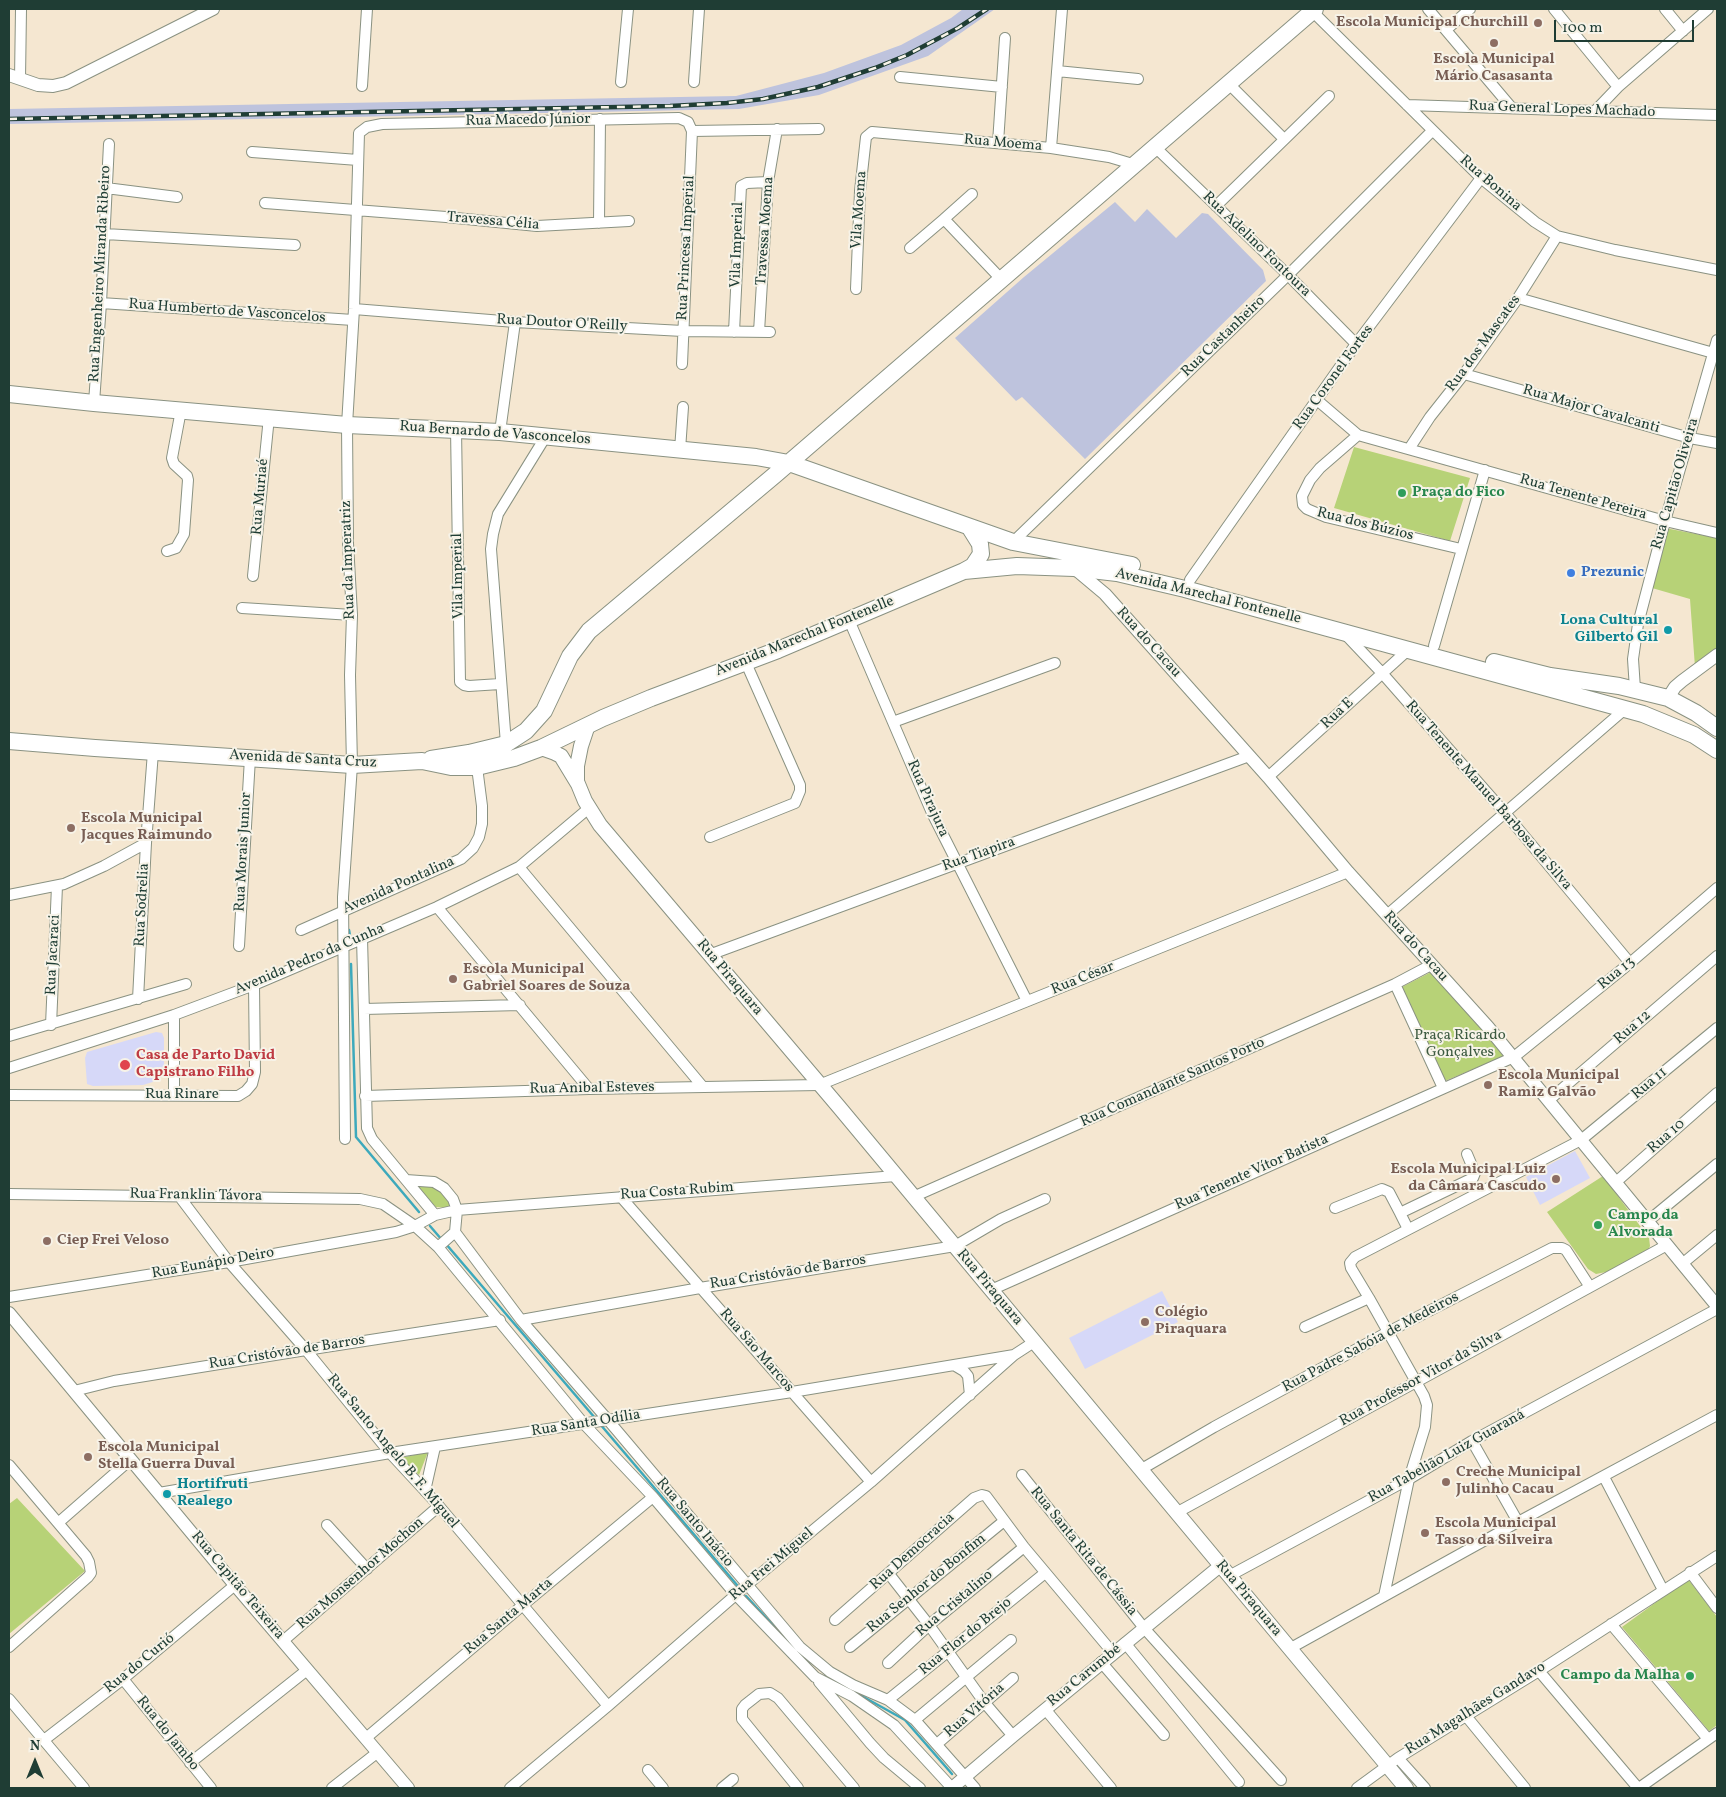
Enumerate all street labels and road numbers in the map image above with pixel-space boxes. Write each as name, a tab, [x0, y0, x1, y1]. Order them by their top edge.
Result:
street label: Rua General Lopes Machado	[1468, 98, 1656, 122]
street label: Rua Macedo Júnior	[465, 111, 591, 131]
street label: Rua Moema	[963, 132, 1043, 156]
street label: Rua Bonina	[1455, 152, 1525, 216]
street label: Rua Engenheiro Miranda Ribeiro	[86, 165, 116, 383]
street label: Vila Moema	[848, 170, 872, 250]
street label: Rua Princesa Imperial	[674, 175, 700, 321]
street label: Travessa Moema	[753, 176, 779, 286]
street label: Rua Adelino Fontoura	[1198, 189, 1314, 301]
street label: Vila Imperial	[728, 202, 748, 288]
street label: Travessa Célia	[446, 209, 540, 235]
street label: Rua dos Mascates	[1443, 292, 1525, 396]
street label: Rua Castanheiro	[1178, 293, 1270, 381]
street label: Rua Humberto de Vasconcelos	[128, 296, 326, 328]
street label: Rua Doutor O'Reilly	[496, 312, 628, 336]
street label: Rua Coronel Fortes	[1290, 322, 1378, 434]
street label: Rua Major Cavalcanti	[1520, 382, 1662, 438]
street label: Rua Capitão Oliveira	[1649, 416, 1703, 552]
street label: Rua Bernardo de Vasconcelos	[399, 418, 591, 450]
street label: Rua Muriaé	[249, 458, 273, 536]
street label: Rua Tenente Pereira	[1517, 471, 1649, 525]
street label: Rua da Imperatriz	[338, 500, 360, 620]
street label: Rua dos Búzios	[1315, 504, 1415, 546]
street label: Vila Imperial	[449, 533, 469, 619]
street label: Avenida Marechal Fontenelle	[1113, 565, 1303, 629]
street label: Avenida Marechal Fontenelle	[713, 593, 897, 681]
street label: Rua do Cacau	[1112, 604, 1184, 682]
street label: Rua E	[1318, 694, 1358, 734]
street label: Rua Tenente Manuel Barbosa da Silva	[1401, 697, 1575, 895]
street label: Avenida de Santa Cruz	[229, 747, 377, 773]
street label: Rua Pirajura	[902, 758, 952, 840]
street label: Rua Morais Junior	[232, 792, 256, 912]
street label: Rua Tiapira	[940, 834, 1018, 876]
street label: Avenida Pontalina	[340, 853, 458, 919]
street label: Rua Sodrelia	[132, 863, 154, 947]
street label: Rua do Cacau	[1379, 908, 1451, 986]
street label: Rua Jacaraci	[43, 914, 65, 996]
street label: Avenida Pedro da Cunha	[233, 920, 387, 1000]
street label: Rua Piraquara	[692, 936, 766, 1020]
street label: Rua 13	[1595, 954, 1639, 994]
street label: Rua César	[1049, 958, 1117, 1000]
street label: Rua 12	[1611, 1007, 1655, 1049]
street label: Rua Comandante Santos Porto	[1078, 1034, 1268, 1132]
street label: Rua 11	[1629, 1064, 1671, 1104]
street label: Rua Anibal Esteves	[529, 1079, 655, 1099]
street label: Rua Rinare	[145, 1086, 219, 1104]
street label: Rua 10	[1644, 1116, 1690, 1158]
street label: Rua Tenente Vítor Batista	[1172, 1131, 1332, 1215]
street label: Rua Costa Rubim	[620, 1179, 734, 1205]
street label: Rua Franklin Távora	[129, 1186, 263, 1206]
street label: Rua Eunápio Deiro	[150, 1244, 276, 1284]
street label: Rua Piraquara	[952, 1246, 1026, 1330]
street label: Rua Cristóvão de Barros	[709, 1252, 867, 1294]
street label: Rua Padre Sabóia de Medeiros	[1280, 1289, 1462, 1397]
street label: Rua Sāo Marcos	[715, 1306, 797, 1396]
street label: Rua Professor Vitor da Silva	[1337, 1327, 1505, 1431]
street label: Rua Cristóvão de Barros	[208, 1332, 366, 1374]
street label: Rua Santo Angelo B. F. Miguel	[322, 1371, 462, 1533]
street label: Rua Tabelião Luiz Guaraná	[1366, 1406, 1528, 1508]
street label: Rua Santa Odília	[530, 1407, 642, 1441]
street label: Rua Santo Inácio	[651, 1475, 737, 1571]
street label: Rua Santa Rita de Cássia	[1025, 1484, 1141, 1620]
street label: Rua Democracia	[867, 1509, 959, 1595]
street label: Rua Monsenhor Mochon	[294, 1514, 428, 1634]
street label: Rua Frei Miguel	[726, 1525, 818, 1605]
street label: Rua Capitão Teixeira	[187, 1528, 287, 1644]
street label: Rua Senhor do Bonfim	[864, 1530, 990, 1638]
street label: Rua Piraquara	[1211, 1557, 1285, 1641]
street label: Rua Cristalino	[913, 1567, 997, 1641]
street label: Rua Santa Marta	[461, 1575, 557, 1659]
street label: Rua Flor do Brejo	[916, 1594, 1016, 1680]
street label: Rua do Curió	[101, 1630, 179, 1698]
street label: Rua Carumbé	[1044, 1641, 1126, 1711]
street label: Rua Magalhães Gandavo	[1403, 1658, 1549, 1760]
street label: Rua Vitória	[941, 1680, 1009, 1742]
street label: Rua do Jambo	[132, 1693, 202, 1775]

